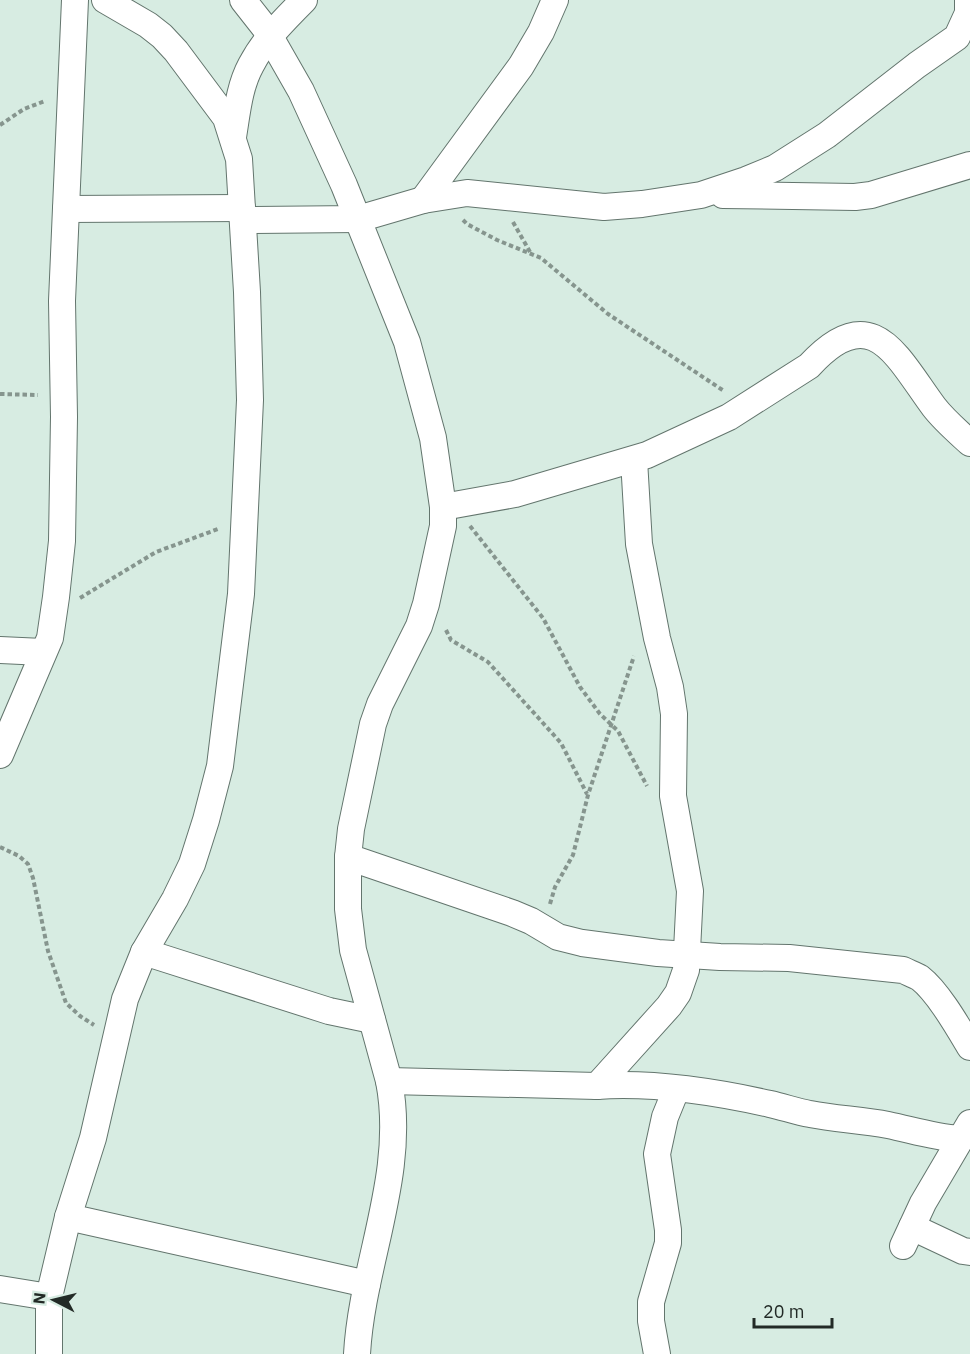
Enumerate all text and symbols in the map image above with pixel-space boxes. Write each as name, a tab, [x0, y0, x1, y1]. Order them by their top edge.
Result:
north arrow	[24, 1270, 84, 1330]
text: N	[28, 1291, 50, 1305]
scale bar	[754, 1291, 832, 1329]
text: 20 m	[763, 1300, 805, 1323]

